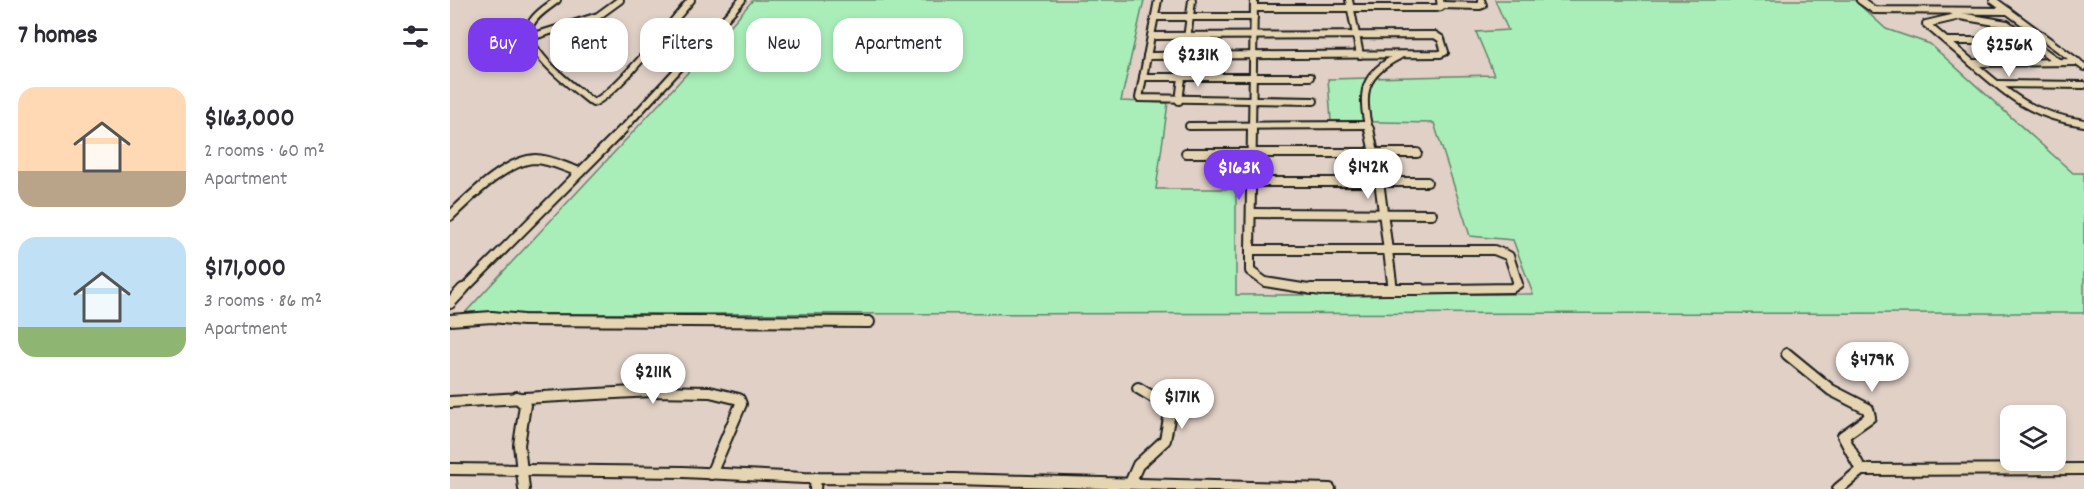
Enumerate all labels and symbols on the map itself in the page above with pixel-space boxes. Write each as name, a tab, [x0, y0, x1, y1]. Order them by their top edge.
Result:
pin: $256K	[1967, 27, 2051, 78]
pin: $231K	[1156, 37, 1240, 88]
pin: $142K	[1326, 149, 1410, 200]
pin: $163K	[1197, 150, 1281, 201]
pin: $479K	[1830, 342, 1914, 393]
pin: $211K	[611, 354, 695, 405]
pin: $171K	[1140, 379, 1224, 430]

